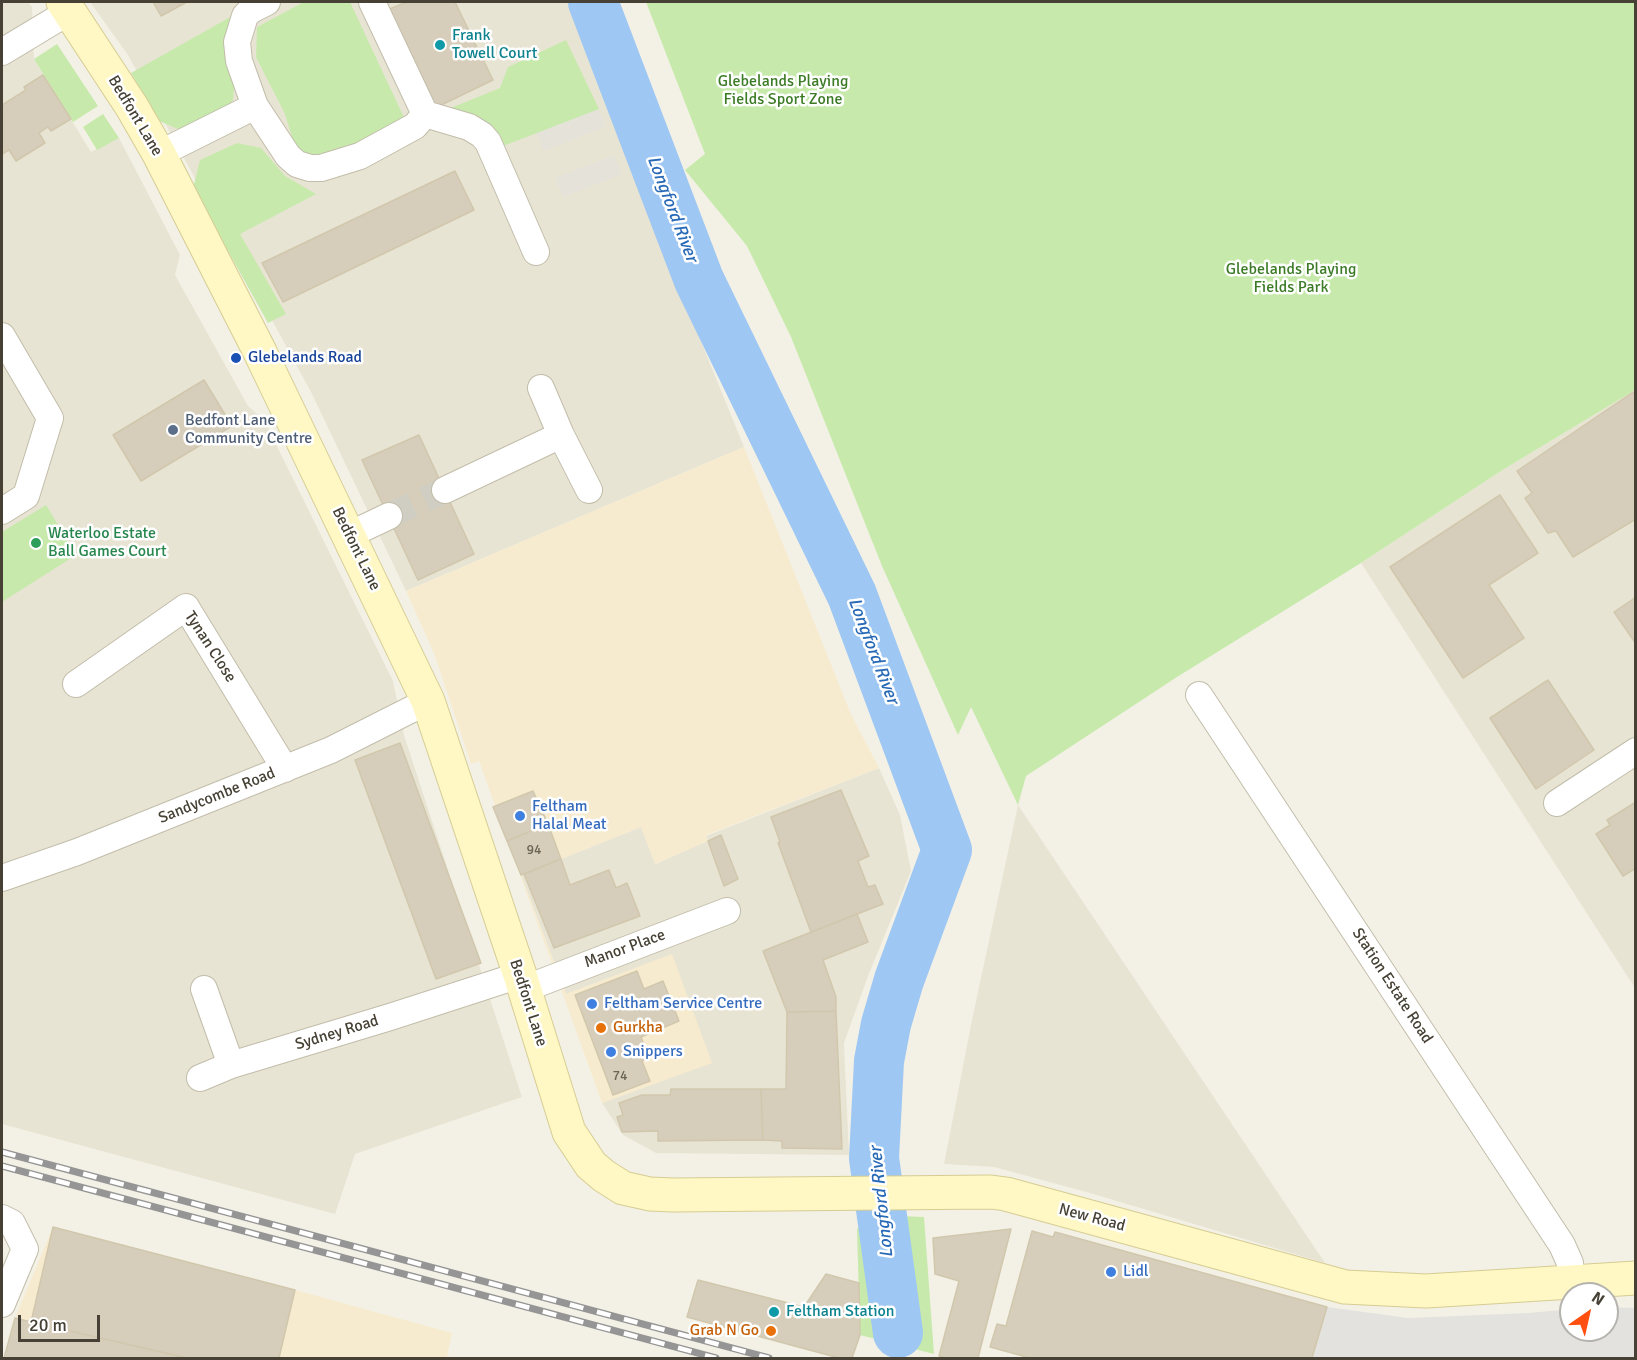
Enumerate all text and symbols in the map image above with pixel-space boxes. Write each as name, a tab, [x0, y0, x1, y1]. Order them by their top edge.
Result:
place label: Frank Towell Court	[452, 26, 537, 64]
marker: Frank Towell Court	[433, 38, 447, 52]
street label: Bedfont Lane	[103, 72, 167, 160]
park label: Glebelands Playing Fields Sport Zone	[718, 72, 848, 110]
water label: Longford River	[642, 153, 702, 265]
park label: Glebelands Playing Fields Park	[1226, 260, 1356, 298]
place label: Glebelands Road	[248, 348, 362, 368]
marker: Glebelands Road	[229, 351, 243, 365]
place label: Bedfont Lane Community Centre	[185, 411, 312, 449]
marker: Bedfont Lane Community Centre	[166, 423, 180, 437]
street label: Bedfont Lane	[328, 504, 384, 594]
place label: Waterloo Estate Ball Games Court	[48, 524, 167, 562]
marker: Waterloo Estate Ball Games Court	[29, 536, 43, 550]
water label: Longford River	[843, 595, 903, 707]
street label: Tynan Close	[180, 608, 240, 686]
street label: Sandycombe Road	[156, 764, 278, 828]
place label: Feltham Halal Meat	[532, 797, 606, 835]
marker: Feltham Halal Meat	[513, 809, 527, 823]
house number: 94	[526, 842, 542, 858]
street label: Manor Place	[582, 925, 668, 973]
street label: Station Estate Road	[1347, 925, 1437, 1047]
street label: Bedfont Lane	[505, 957, 551, 1049]
place label: Feltham Service Centre	[604, 994, 762, 1014]
marker: Feltham Service Centre	[585, 997, 599, 1011]
street label: Sydney Road	[293, 1011, 381, 1055]
place label: Gurkha	[613, 1018, 663, 1038]
marker: Gurkha	[594, 1021, 608, 1035]
place label: Snippers	[623, 1042, 683, 1062]
marker: Snippers	[604, 1045, 618, 1059]
house number: 74	[612, 1068, 628, 1084]
water label: Longford River	[865, 1145, 899, 1259]
street label: New Road	[1057, 1200, 1127, 1236]
place label: Lidl	[1123, 1262, 1149, 1282]
marker: Lidl	[1104, 1265, 1118, 1279]
north arrow	[1559, 1282, 1619, 1342]
text: N	[1588, 1287, 1608, 1310]
place label: Feltham Station	[786, 1302, 895, 1322]
scale bar	[21, 1303, 104, 1341]
marker: Feltham Station	[767, 1305, 781, 1319]
text: 20 m	[29, 1314, 67, 1336]
place label: Grab N Go	[690, 1321, 759, 1341]
marker: Grab N Go	[764, 1324, 778, 1338]

